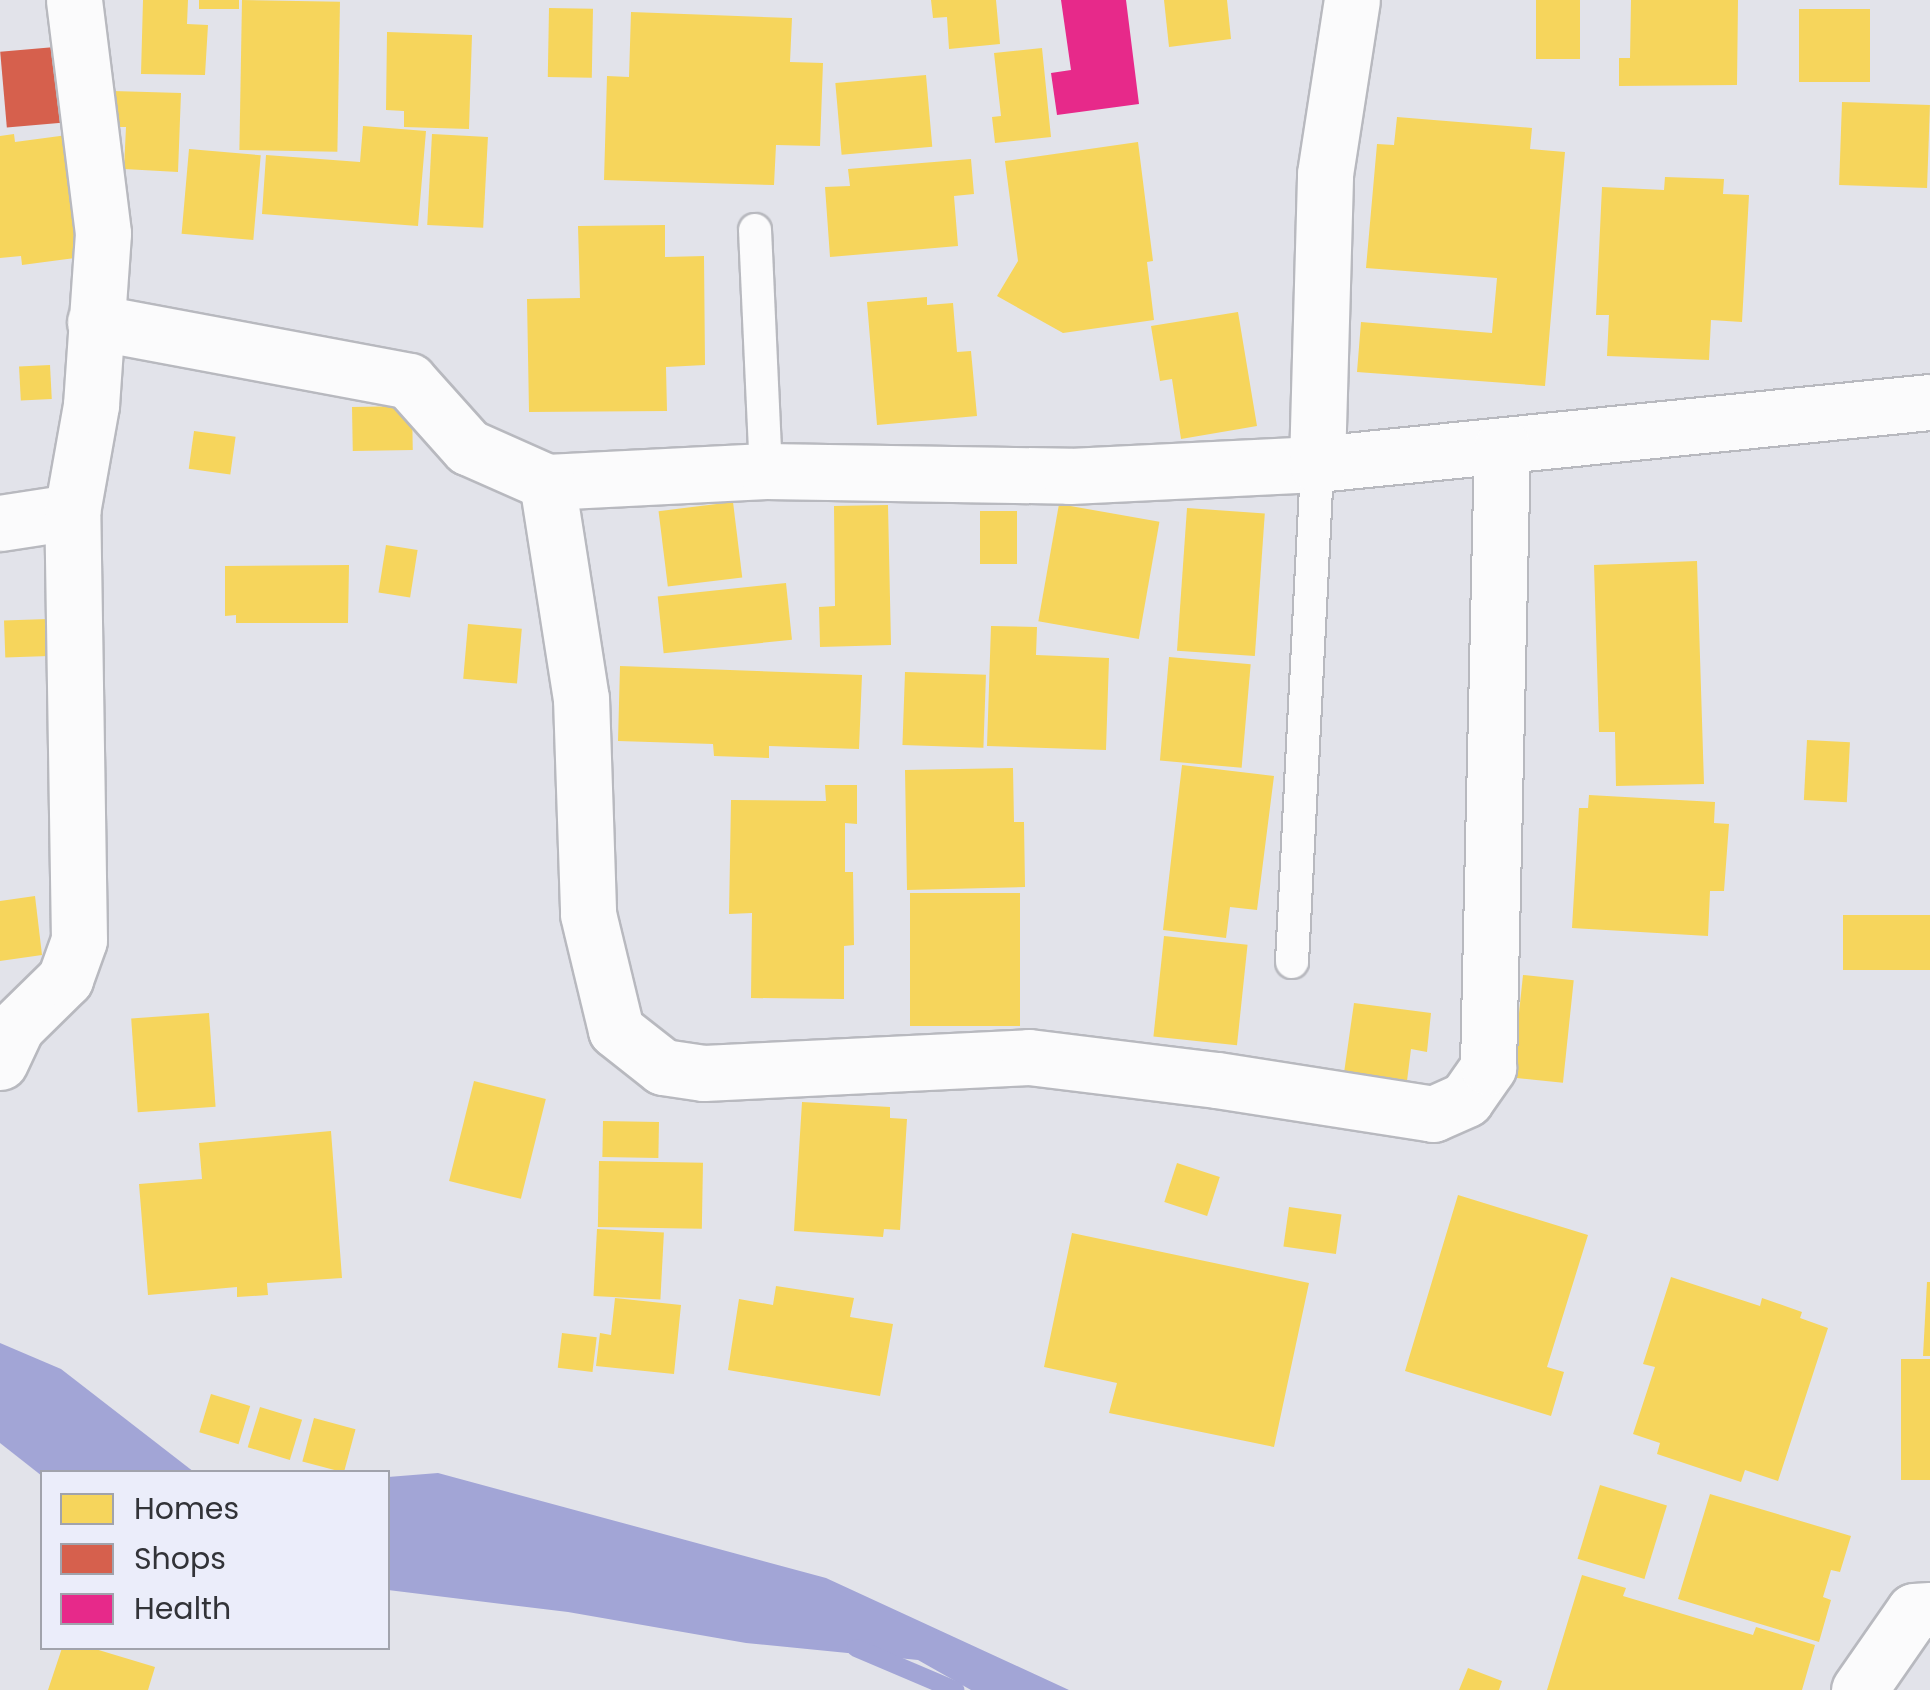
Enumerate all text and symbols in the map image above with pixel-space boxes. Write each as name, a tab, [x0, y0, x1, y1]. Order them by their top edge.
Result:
legend	[40, 1470, 390, 1650]
text: Homes	[134, 1487, 239, 1530]
text: Shops	[134, 1537, 226, 1580]
text: Health	[134, 1587, 231, 1630]

